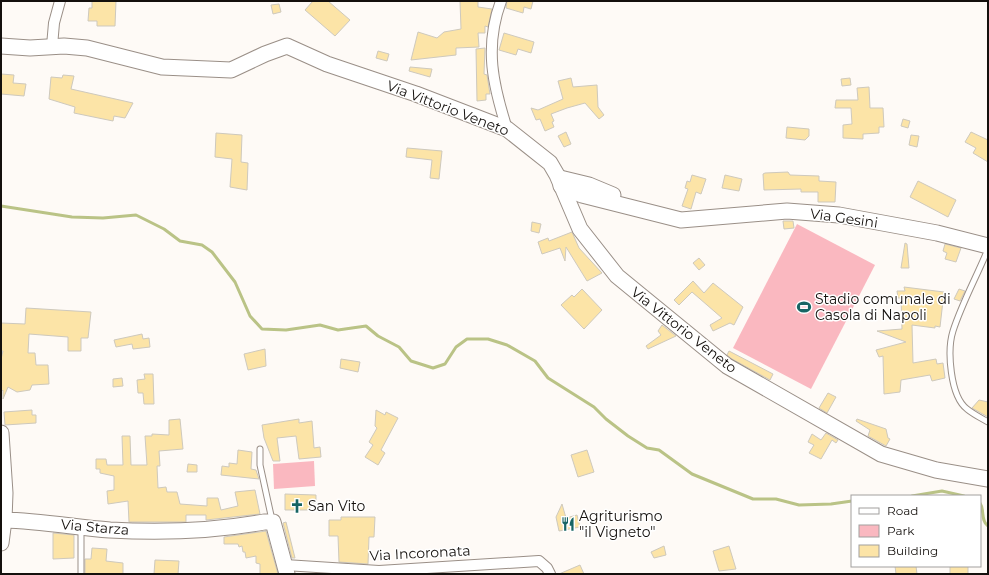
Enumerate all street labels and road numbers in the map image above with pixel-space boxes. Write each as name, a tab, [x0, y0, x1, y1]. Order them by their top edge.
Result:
street label: Via Vittorio Veneto	[384, 76, 512, 140]
street label: Via Gesini	[809, 204, 879, 232]
street label: Via Vittorio Veneto	[627, 283, 741, 377]
street label: Via Starza	[60, 515, 130, 539]
street label: Via Incoronata	[369, 541, 471, 565]

